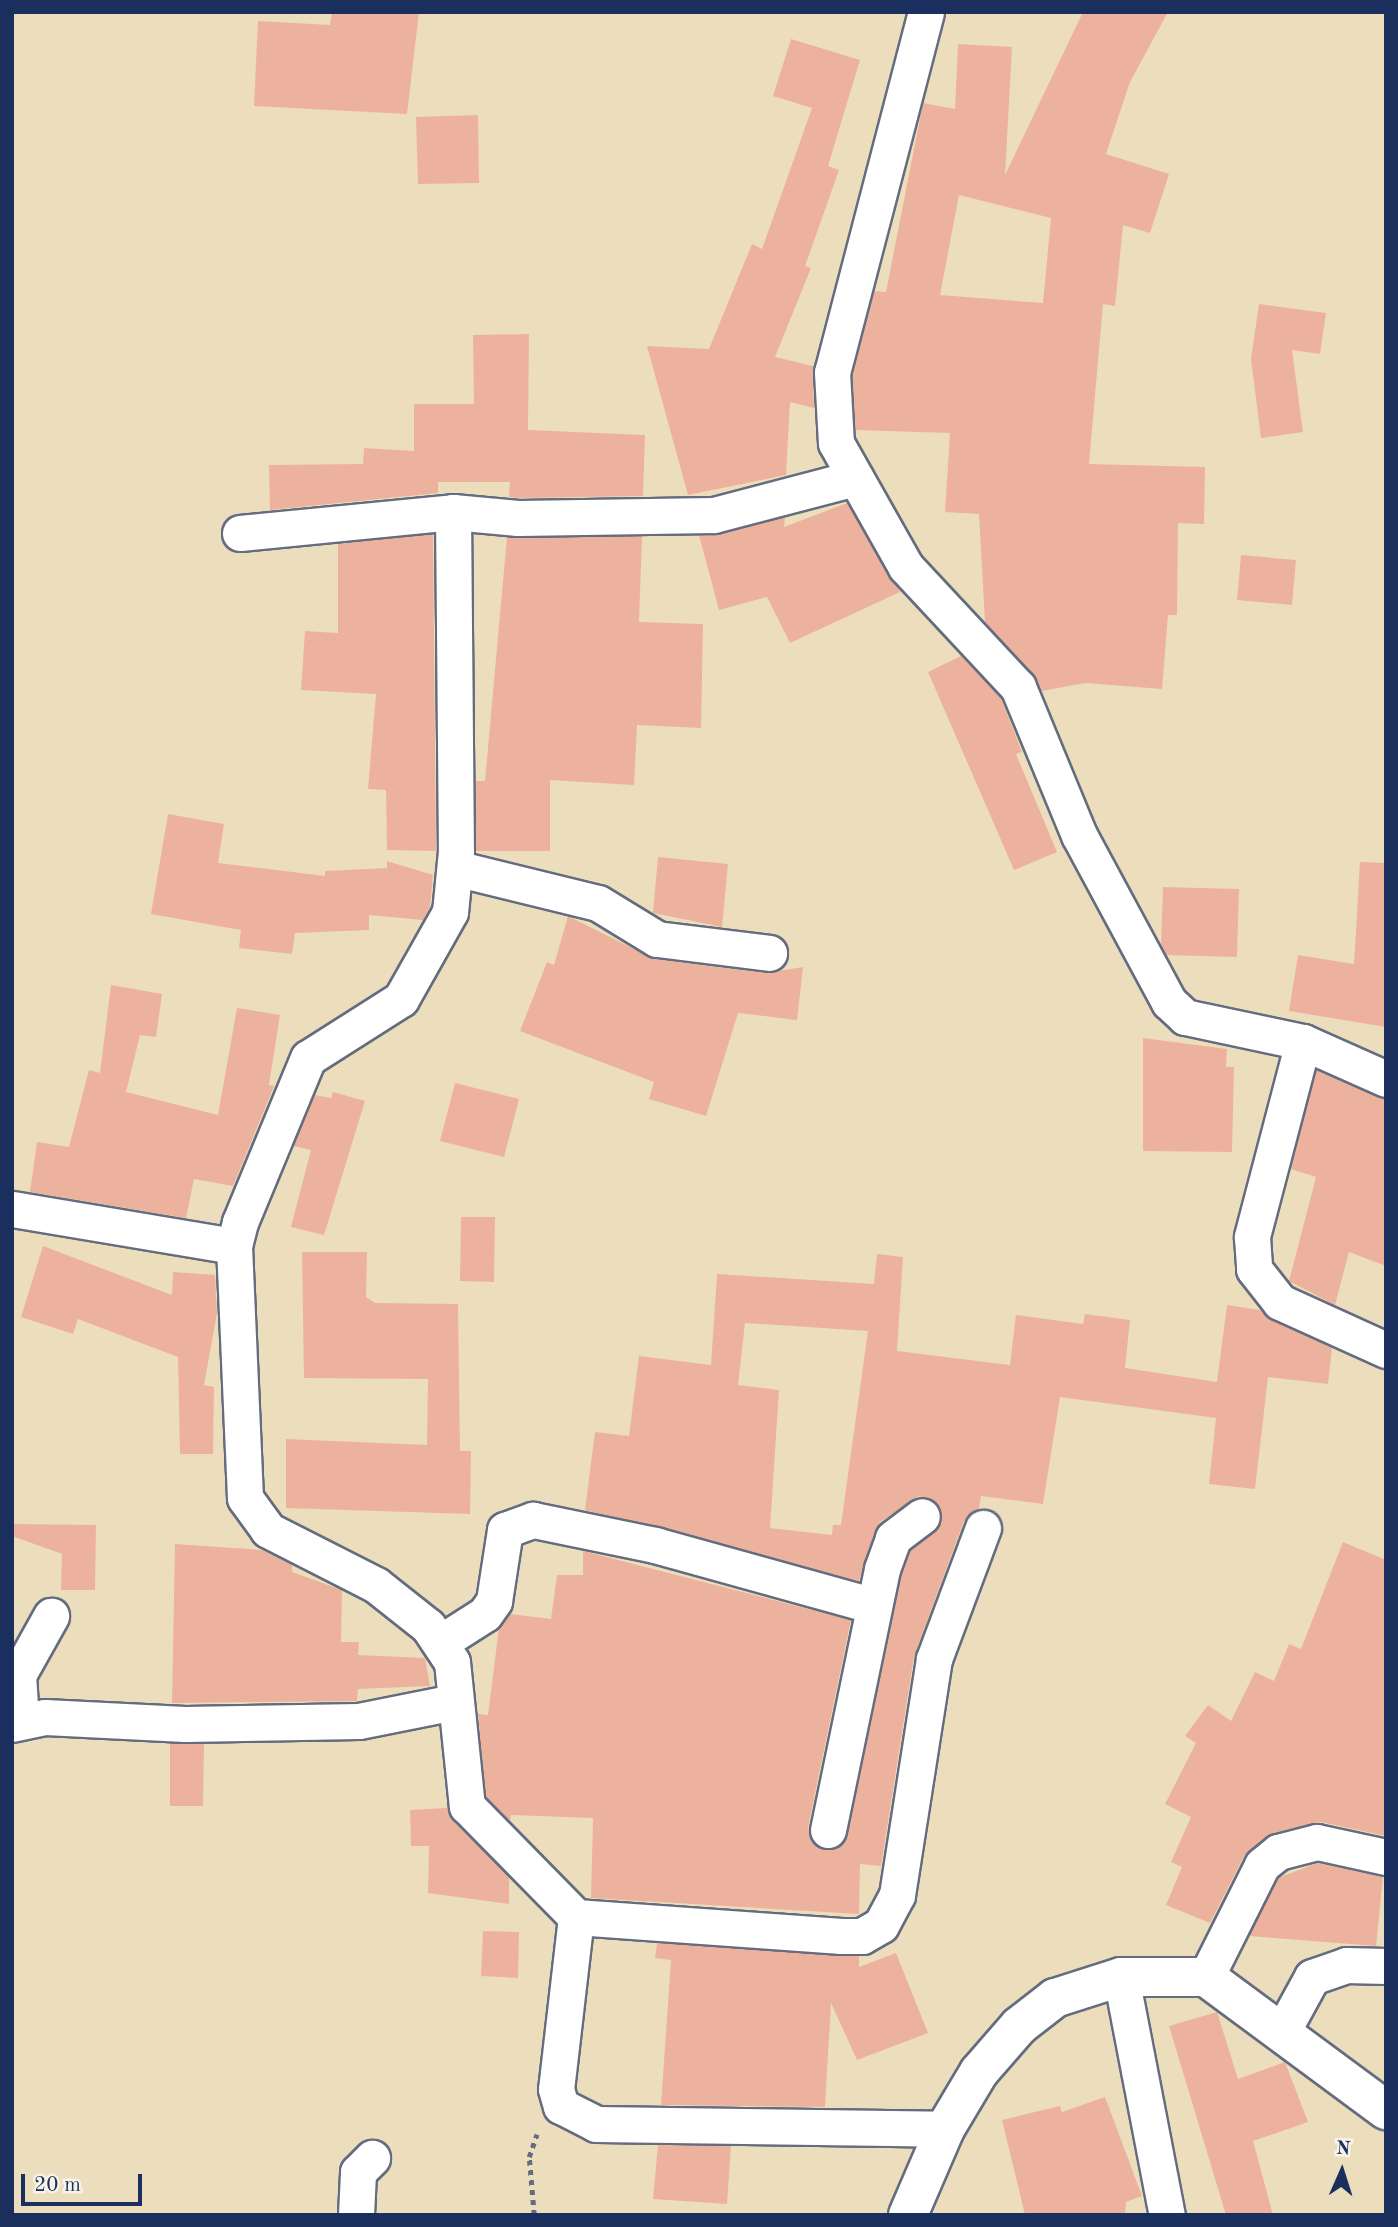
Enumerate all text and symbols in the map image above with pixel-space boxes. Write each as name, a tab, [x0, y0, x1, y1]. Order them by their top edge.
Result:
north arrow	[1307, 2136, 1377, 2206]
text: N	[1335, 2140, 1351, 2159]
scale bar	[24, 2160, 145, 2204]
text: 20 m	[34, 2175, 81, 2196]

